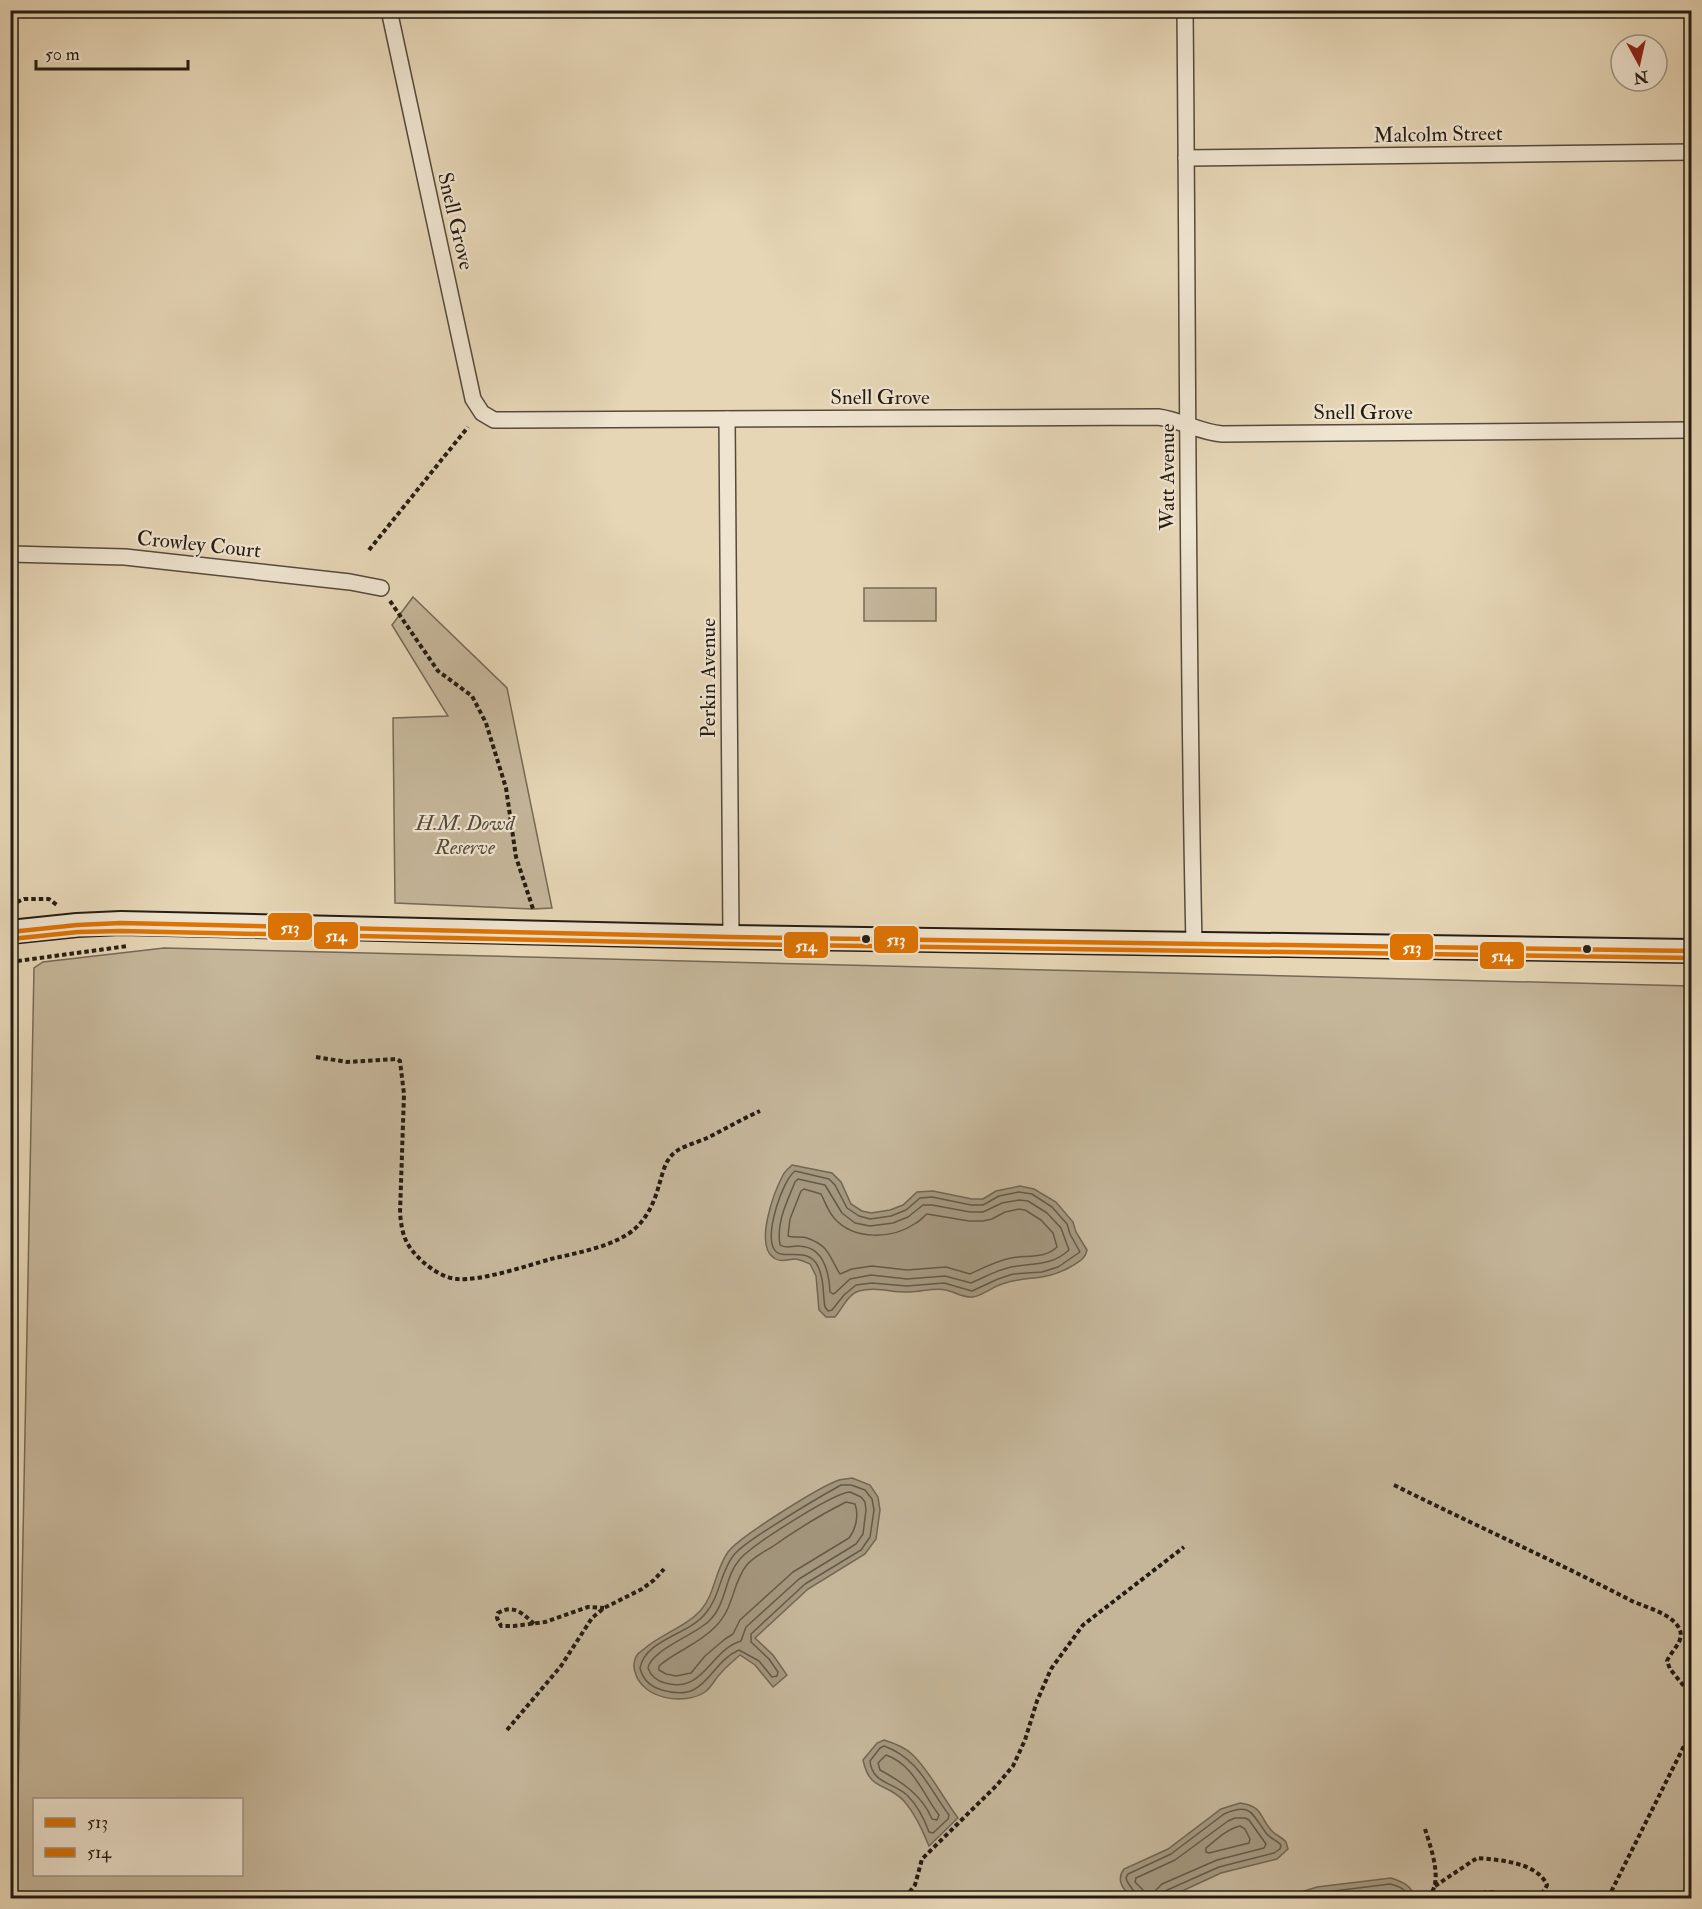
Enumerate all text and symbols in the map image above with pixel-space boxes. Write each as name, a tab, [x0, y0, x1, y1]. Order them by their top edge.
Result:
scale bar	[36, 33, 188, 71]
north arrow	[1609, 33, 1669, 93]
text: 50 m	[45, 43, 80, 66]
text: N	[1632, 66, 1650, 88]
street label: Malcolm Street	[1373, 120, 1503, 149]
street label: Snell Grove	[431, 170, 480, 273]
street label: Snell Grove	[830, 384, 930, 411]
street label: Snell Grove	[1313, 399, 1413, 426]
street label: Watt Avenue	[1154, 423, 1181, 532]
street label: Crowley Court	[136, 525, 262, 564]
street label: Perkin Avenue	[695, 618, 722, 738]
park label: H.M. Dowd Reserve	[415, 810, 516, 861]
line badge: 513	[267, 912, 313, 941]
text: 513	[281, 918, 299, 938]
line badge: 514	[313, 921, 359, 950]
line badge: 513	[873, 925, 919, 954]
text: 514	[325, 926, 348, 946]
text: 513	[887, 930, 905, 950]
line badge: 514	[783, 931, 829, 959]
unlabelled marker	[860, 933, 872, 945]
line badge: 513	[1389, 933, 1434, 961]
text: 514	[795, 936, 818, 956]
text: 513	[1403, 938, 1421, 958]
line badge: 514	[1479, 941, 1525, 970]
unlabelled marker	[1581, 943, 1593, 955]
text: 514	[1491, 946, 1514, 966]
legend	[33, 1798, 243, 1876]
text: 513	[87, 1811, 108, 1834]
text: 514	[87, 1841, 112, 1864]

